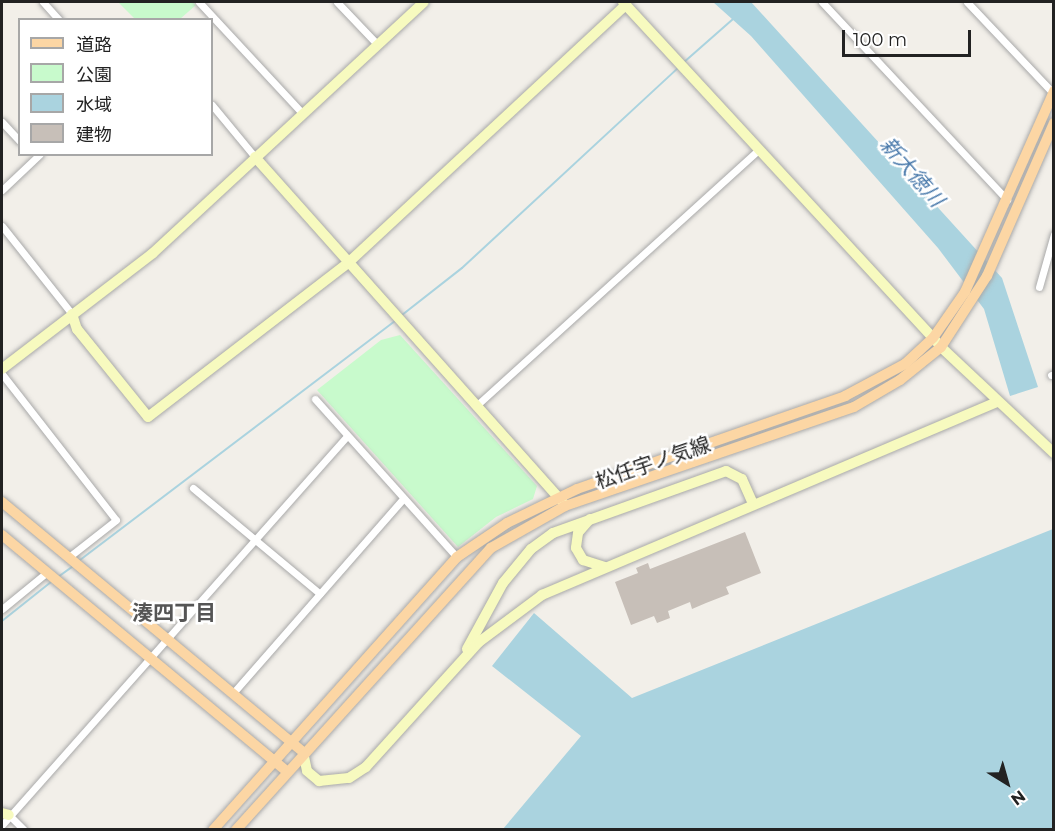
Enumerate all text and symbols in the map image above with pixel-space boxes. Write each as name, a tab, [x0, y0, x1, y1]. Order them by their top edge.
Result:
legend	[18, 18, 213, 156]
scale bar	[845, 18, 974, 56]
text: 100 m	[853, 29, 907, 51]
text: 道路	[76, 34, 112, 56]
text: 公園	[76, 64, 112, 86]
text: 水域	[76, 94, 112, 116]
text: 建物	[76, 124, 112, 146]
water label: 新大徳川	[875, 132, 949, 212]
street label: 松任宇ノ気線	[592, 432, 714, 494]
district label: 湊四丁目	[132, 600, 216, 626]
north arrow	[977, 753, 1037, 813]
text: N	[1007, 786, 1029, 809]

